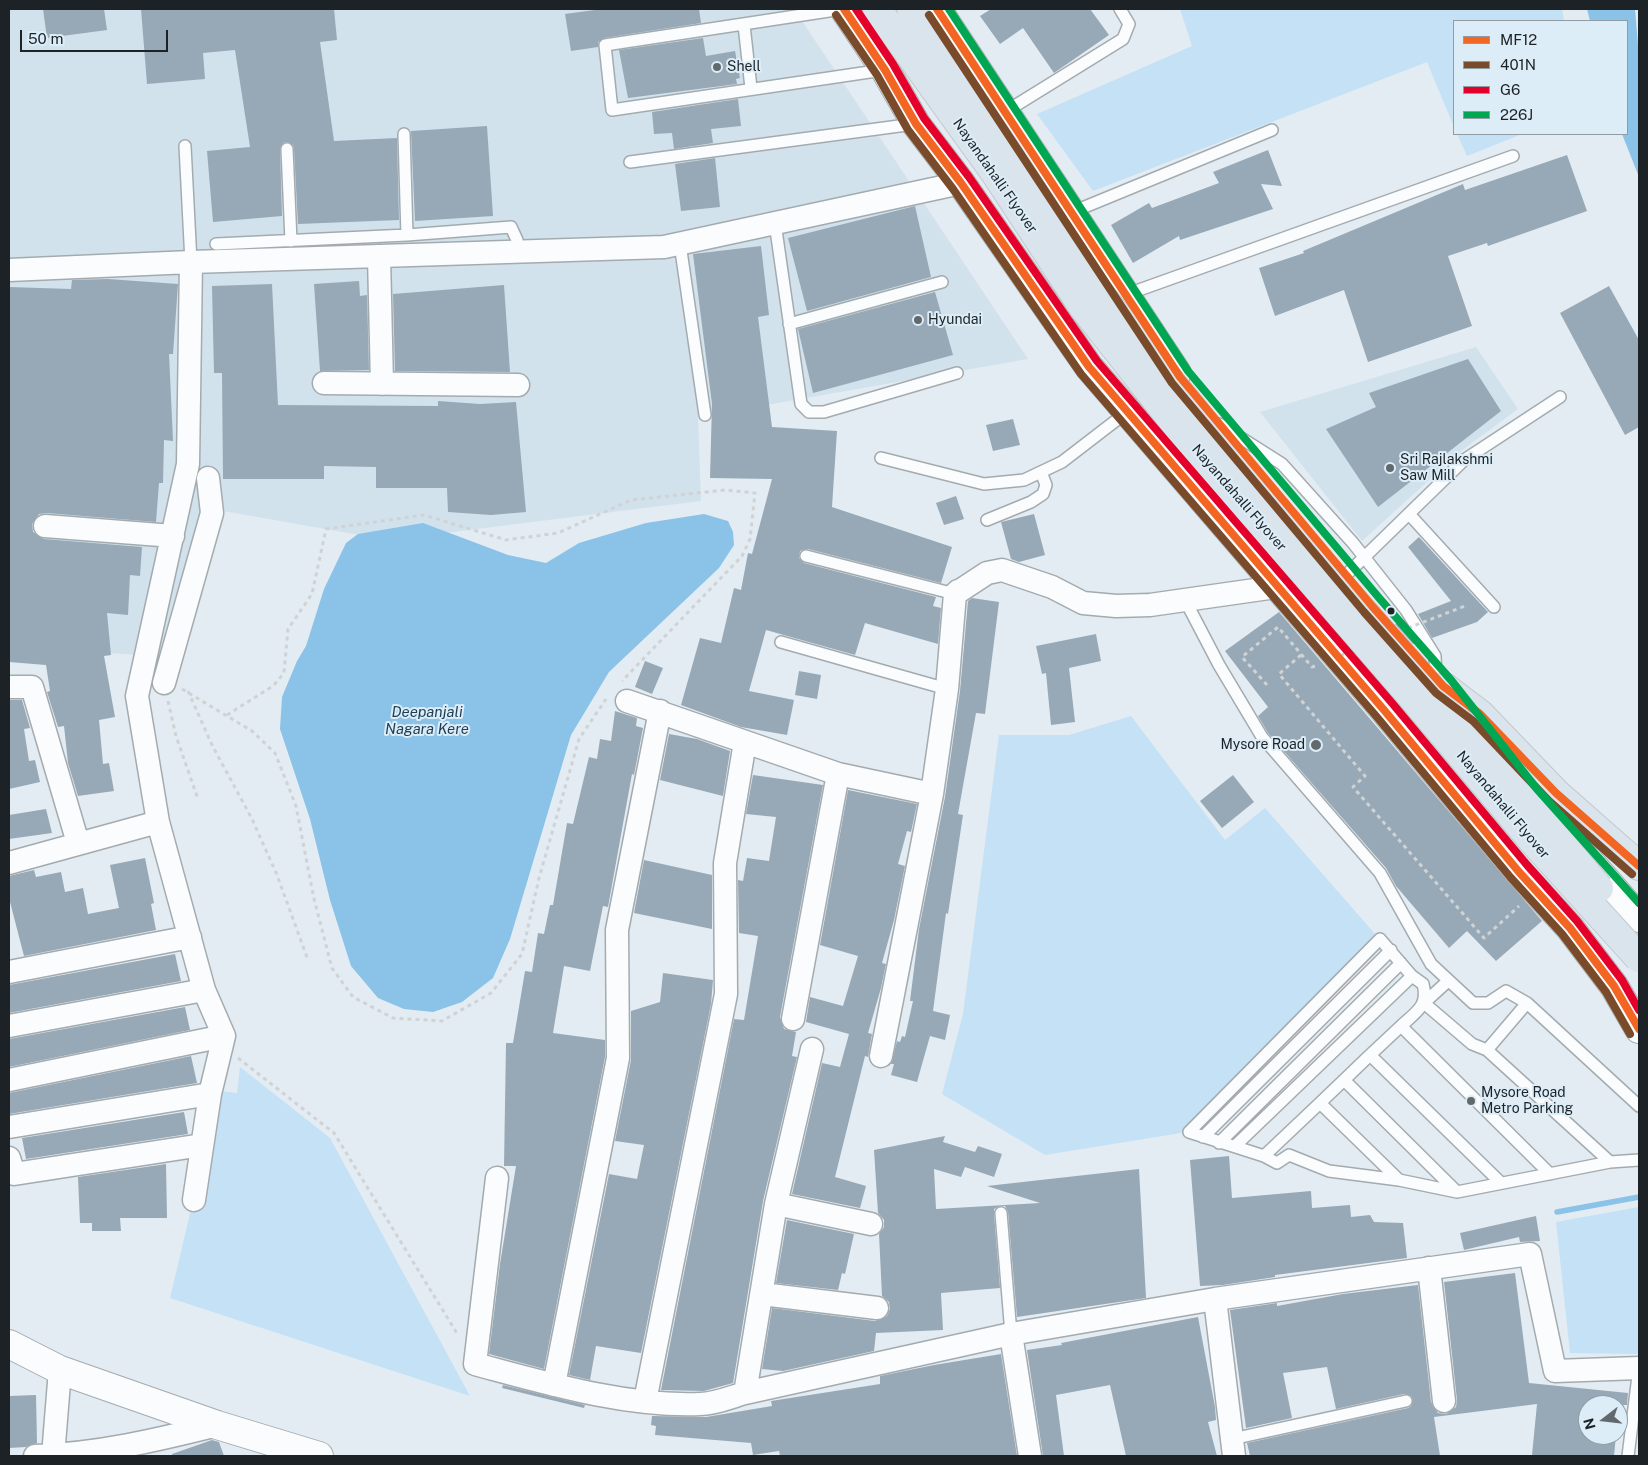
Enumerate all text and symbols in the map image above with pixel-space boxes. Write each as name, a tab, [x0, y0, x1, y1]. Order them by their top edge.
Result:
scale bar	[22, 20, 170, 52]
legend	[1453, 20, 1628, 135]
text: 50 m	[28, 30, 63, 47]
text: MF12	[1500, 31, 1537, 48]
text: 401N	[1500, 56, 1536, 73]
place label: Shell	[727, 59, 761, 75]
marker: Shell	[711, 61, 723, 73]
text: G6	[1500, 81, 1520, 98]
text: 226J	[1500, 106, 1533, 123]
street label: Nayandahalli Flyover	[949, 116, 1041, 236]
place label: Hyundai	[928, 312, 982, 328]
marker: Hyundai	[912, 314, 924, 326]
street label: Nayandahalli Flyover	[1188, 441, 1290, 555]
place label: Sri Rajlakshmi Saw Mill	[1400, 452, 1493, 484]
marker: Sri Rajlakshmi Saw Mill	[1384, 462, 1396, 474]
unlabelled marker	[1386, 606, 1396, 616]
water label: Deepanjali Nagara Kere	[385, 703, 469, 738]
place label: Mysore Road	[1220, 737, 1305, 753]
marker: Mysore Road	[1309, 738, 1323, 752]
street label: Nayandahalli Flyover	[1453, 748, 1553, 862]
place label: Mysore Road Metro Parking	[1481, 1085, 1573, 1118]
marker: Mysore Road Metro Parking	[1465, 1095, 1477, 1107]
north arrow	[1578, 1395, 1628, 1445]
text: N	[1580, 1416, 1599, 1431]

